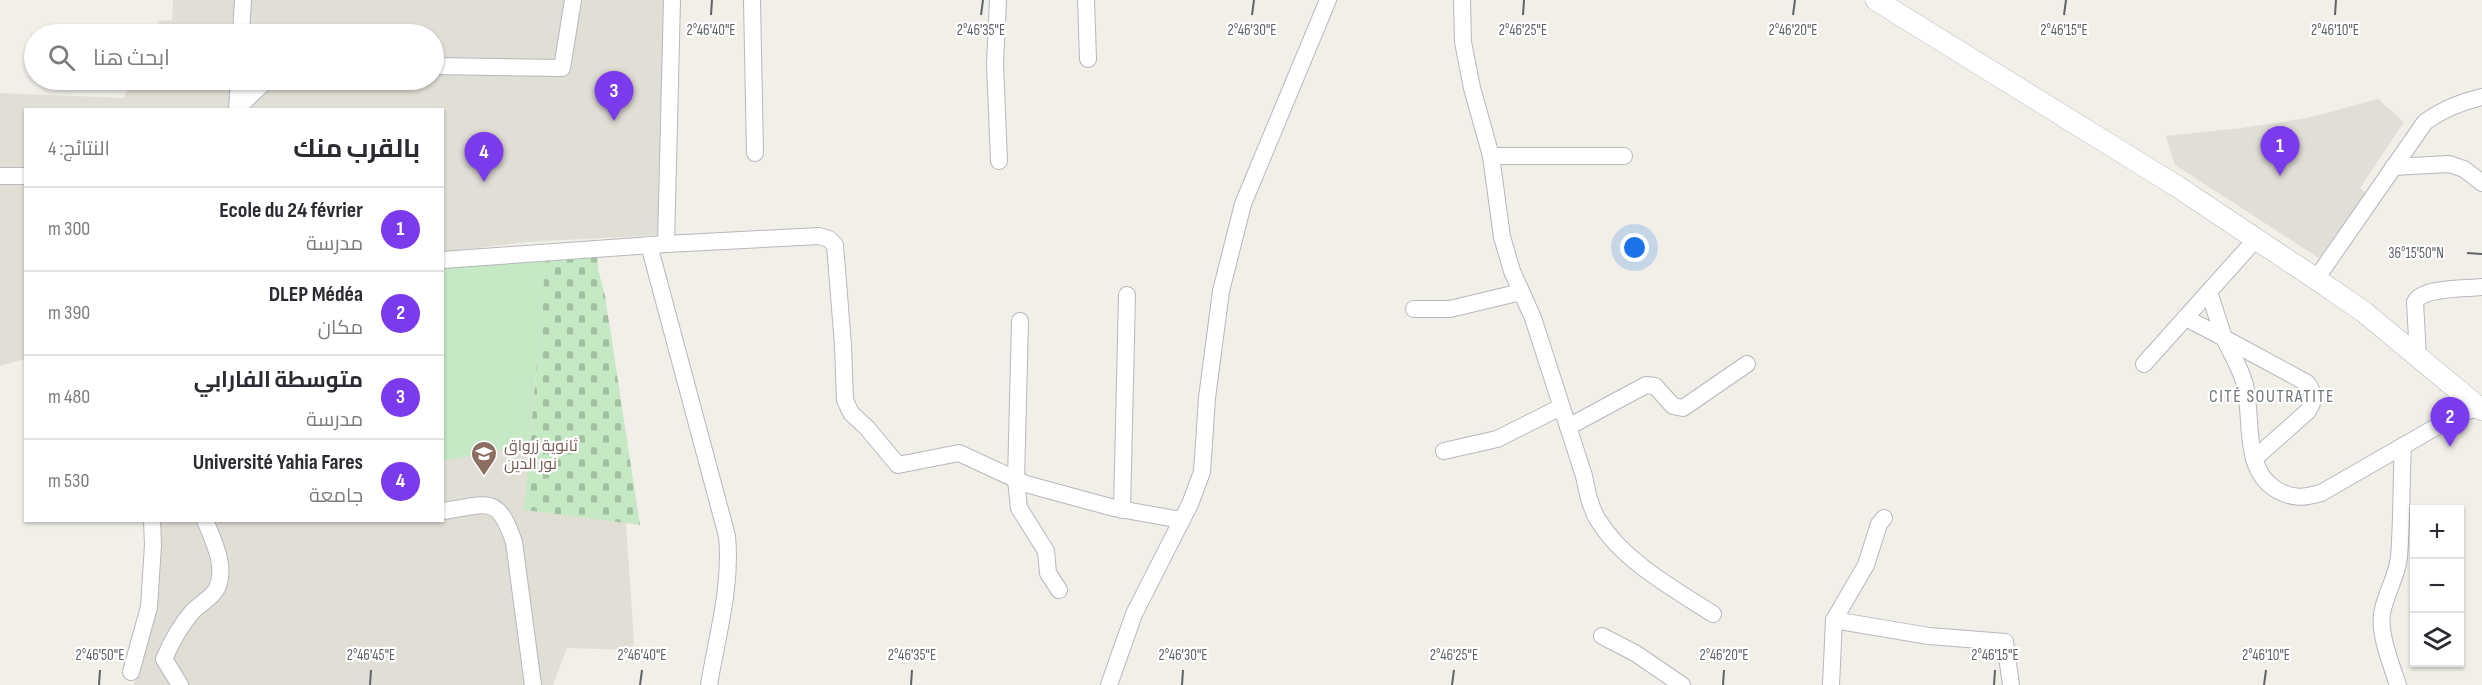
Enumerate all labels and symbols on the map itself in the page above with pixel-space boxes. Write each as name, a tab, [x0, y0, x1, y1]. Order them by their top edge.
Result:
text: 2°46'40"E	[686, 21, 736, 40]
text: 2°46'35"E	[957, 21, 1005, 40]
text: 2°46'30"E	[1227, 21, 1277, 40]
text: 2°46'25"E	[1499, 21, 1547, 40]
text: 2°46'20"E	[1769, 21, 1817, 40]
text: 2°46'15"E	[2040, 21, 2088, 40]
text: 2°46'10"E	[2311, 21, 2359, 40]
pin: 3	[594, 72, 634, 121]
pin: 1	[2260, 126, 2300, 176]
pin: 4	[464, 132, 504, 182]
your location	[1620, 233, 1649, 262]
text: 36°15'50"N	[2388, 244, 2444, 263]
district label: CITÉ SOUTRATITE	[2209, 386, 2335, 407]
pin: 2	[2430, 398, 2470, 447]
place label: ثانوية زرواق نور الدين	[504, 437, 579, 474]
school or university icon: ثانوية زرواق نور الدين	[469, 439, 499, 477]
text: 2°46'50"E	[76, 646, 124, 665]
text: 2°46'45"E	[347, 646, 395, 665]
text: 2°46'40"E	[617, 646, 667, 665]
text: 2°46'35"E	[888, 646, 936, 665]
text: 2°46'30"E	[1158, 646, 1208, 665]
text: 2°46'25"E	[1430, 646, 1478, 665]
text: 2°46'20"E	[1700, 646, 1748, 665]
text: 2°46'15"E	[1971, 646, 2019, 665]
text: 2°46'10"E	[2242, 646, 2290, 665]

